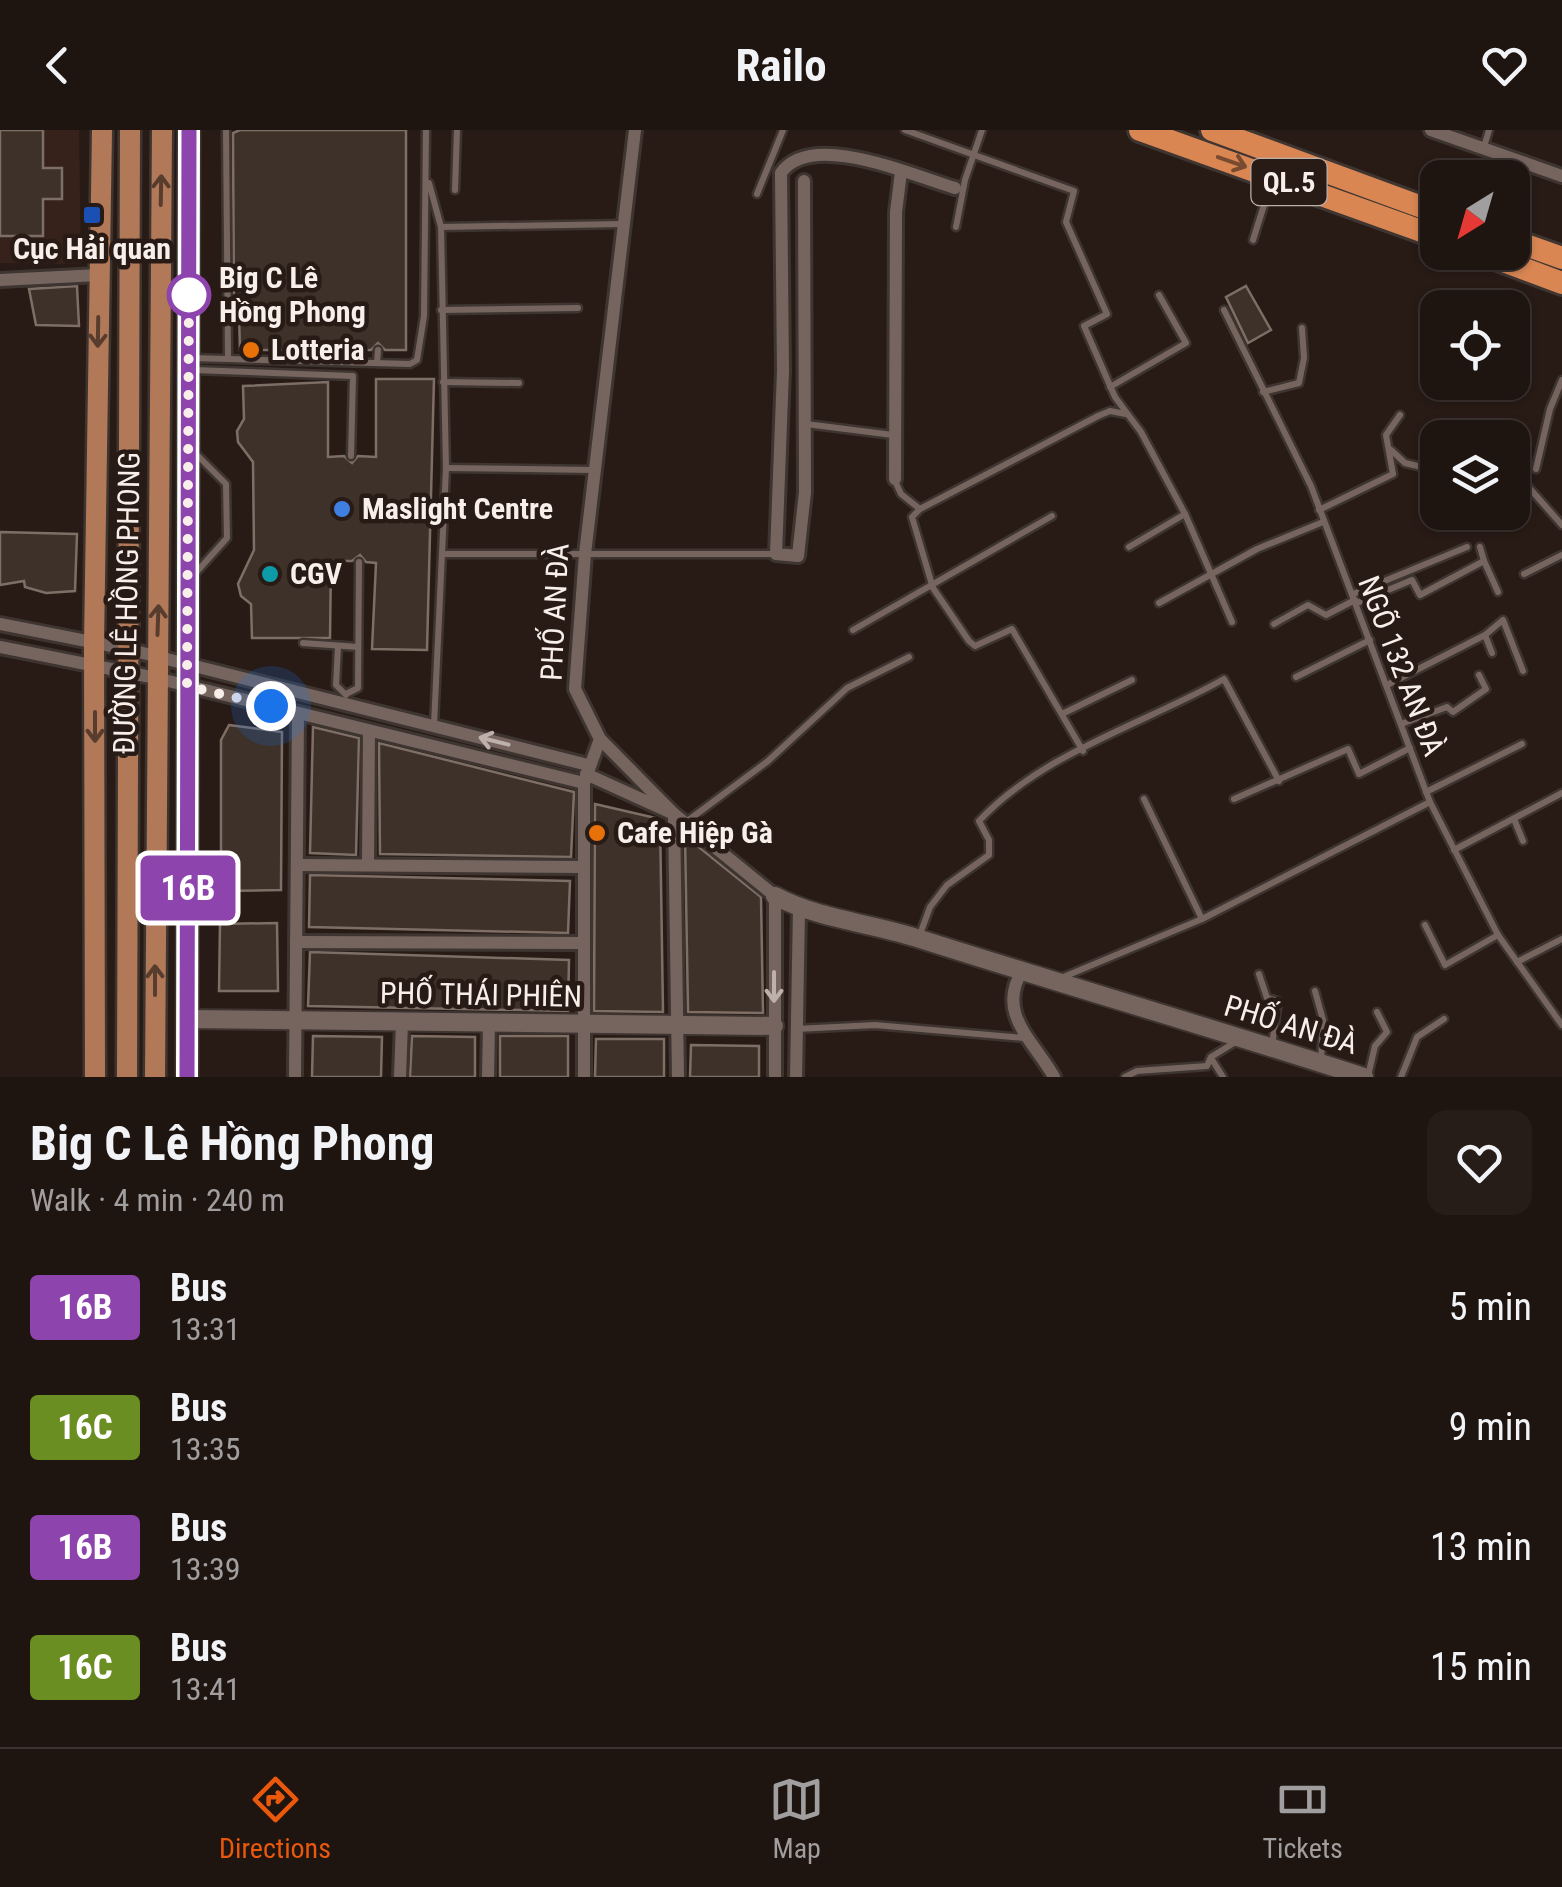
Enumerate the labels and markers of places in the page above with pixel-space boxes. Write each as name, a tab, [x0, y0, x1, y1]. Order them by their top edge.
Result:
marker: Cục Hải quan	[81, 204, 103, 226]
place label: Cục Hải quan	[13, 231, 171, 266]
place label: Big C Lê Hồng Phong	[219, 260, 366, 329]
marker: Big C Lê Hồng Phong	[168, 274, 210, 316]
place label: Lotteria	[271, 332, 365, 367]
marker: Lotteria	[240, 339, 262, 361]
place label: Maslight Centre	[362, 491, 553, 526]
marker: Maslight Centre	[331, 498, 353, 520]
place label: CGV	[290, 556, 343, 591]
marker: CGV	[259, 563, 281, 585]
place label: Cafe Hiệp Gà	[617, 815, 773, 850]
marker: Cafe Hiệp Gà	[586, 822, 608, 844]

